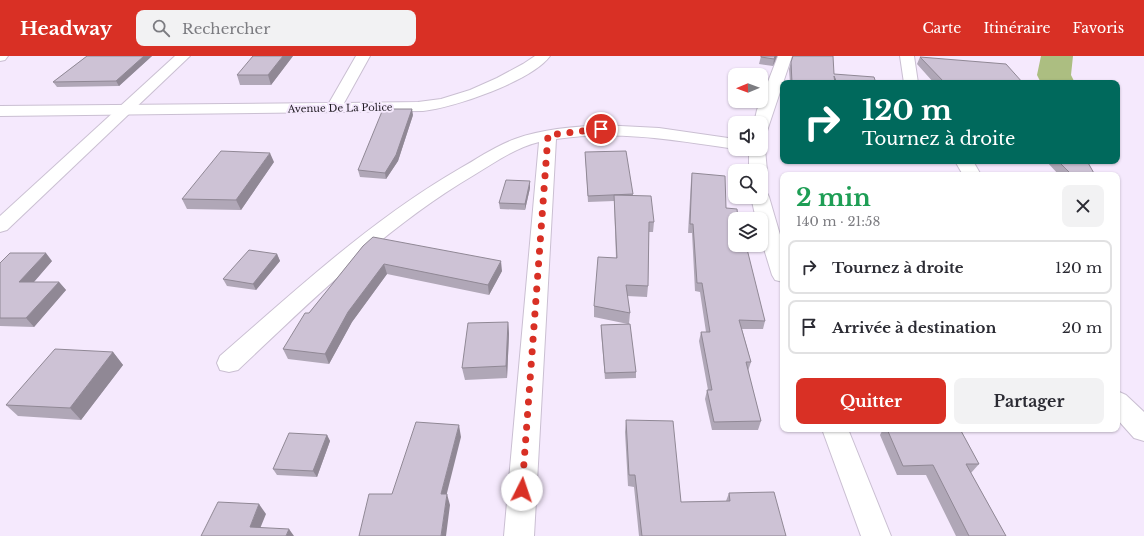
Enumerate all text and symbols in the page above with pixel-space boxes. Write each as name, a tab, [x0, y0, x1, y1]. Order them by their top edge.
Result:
search box	[136, 10, 416, 46]
text: Headway	[20, 17, 112, 40]
icon: search	[150, 17, 172, 39]
text: Rechercher	[182, 19, 270, 38]
text: Carte	[922, 19, 961, 37]
text: Itinéraire	[983, 19, 1050, 37]
text: Favoris	[1072, 19, 1124, 37]
north arrow	[728, 68, 768, 108]
map controls	[728, 68, 768, 252]
text: 120 m	[862, 93, 952, 128]
icon: right	[796, 96, 848, 148]
street label: Avenue De La Police	[286, 101, 393, 115]
pin	[584, 112, 618, 146]
button: sound	[728, 116, 768, 156]
icon: arrive	[590, 118, 612, 140]
text: Tournez à droite	[862, 128, 1015, 150]
button: search	[728, 164, 768, 204]
text: 2 min	[796, 183, 871, 212]
button: close	[1062, 185, 1104, 227]
button: layers	[728, 212, 768, 252]
text: 140 m · 21:58	[796, 213, 880, 230]
icon: right	[798, 256, 820, 278]
text: Tournez à droite	[832, 258, 964, 277]
text: 120 m	[1055, 258, 1102, 277]
icon: arrive	[798, 316, 820, 338]
text: Arrivée à destination	[832, 318, 996, 337]
text: 20 m	[1062, 318, 1102, 337]
button: Quitter	[796, 378, 946, 424]
button: Partager	[954, 378, 1104, 424]
position arrow	[501, 469, 543, 511]

